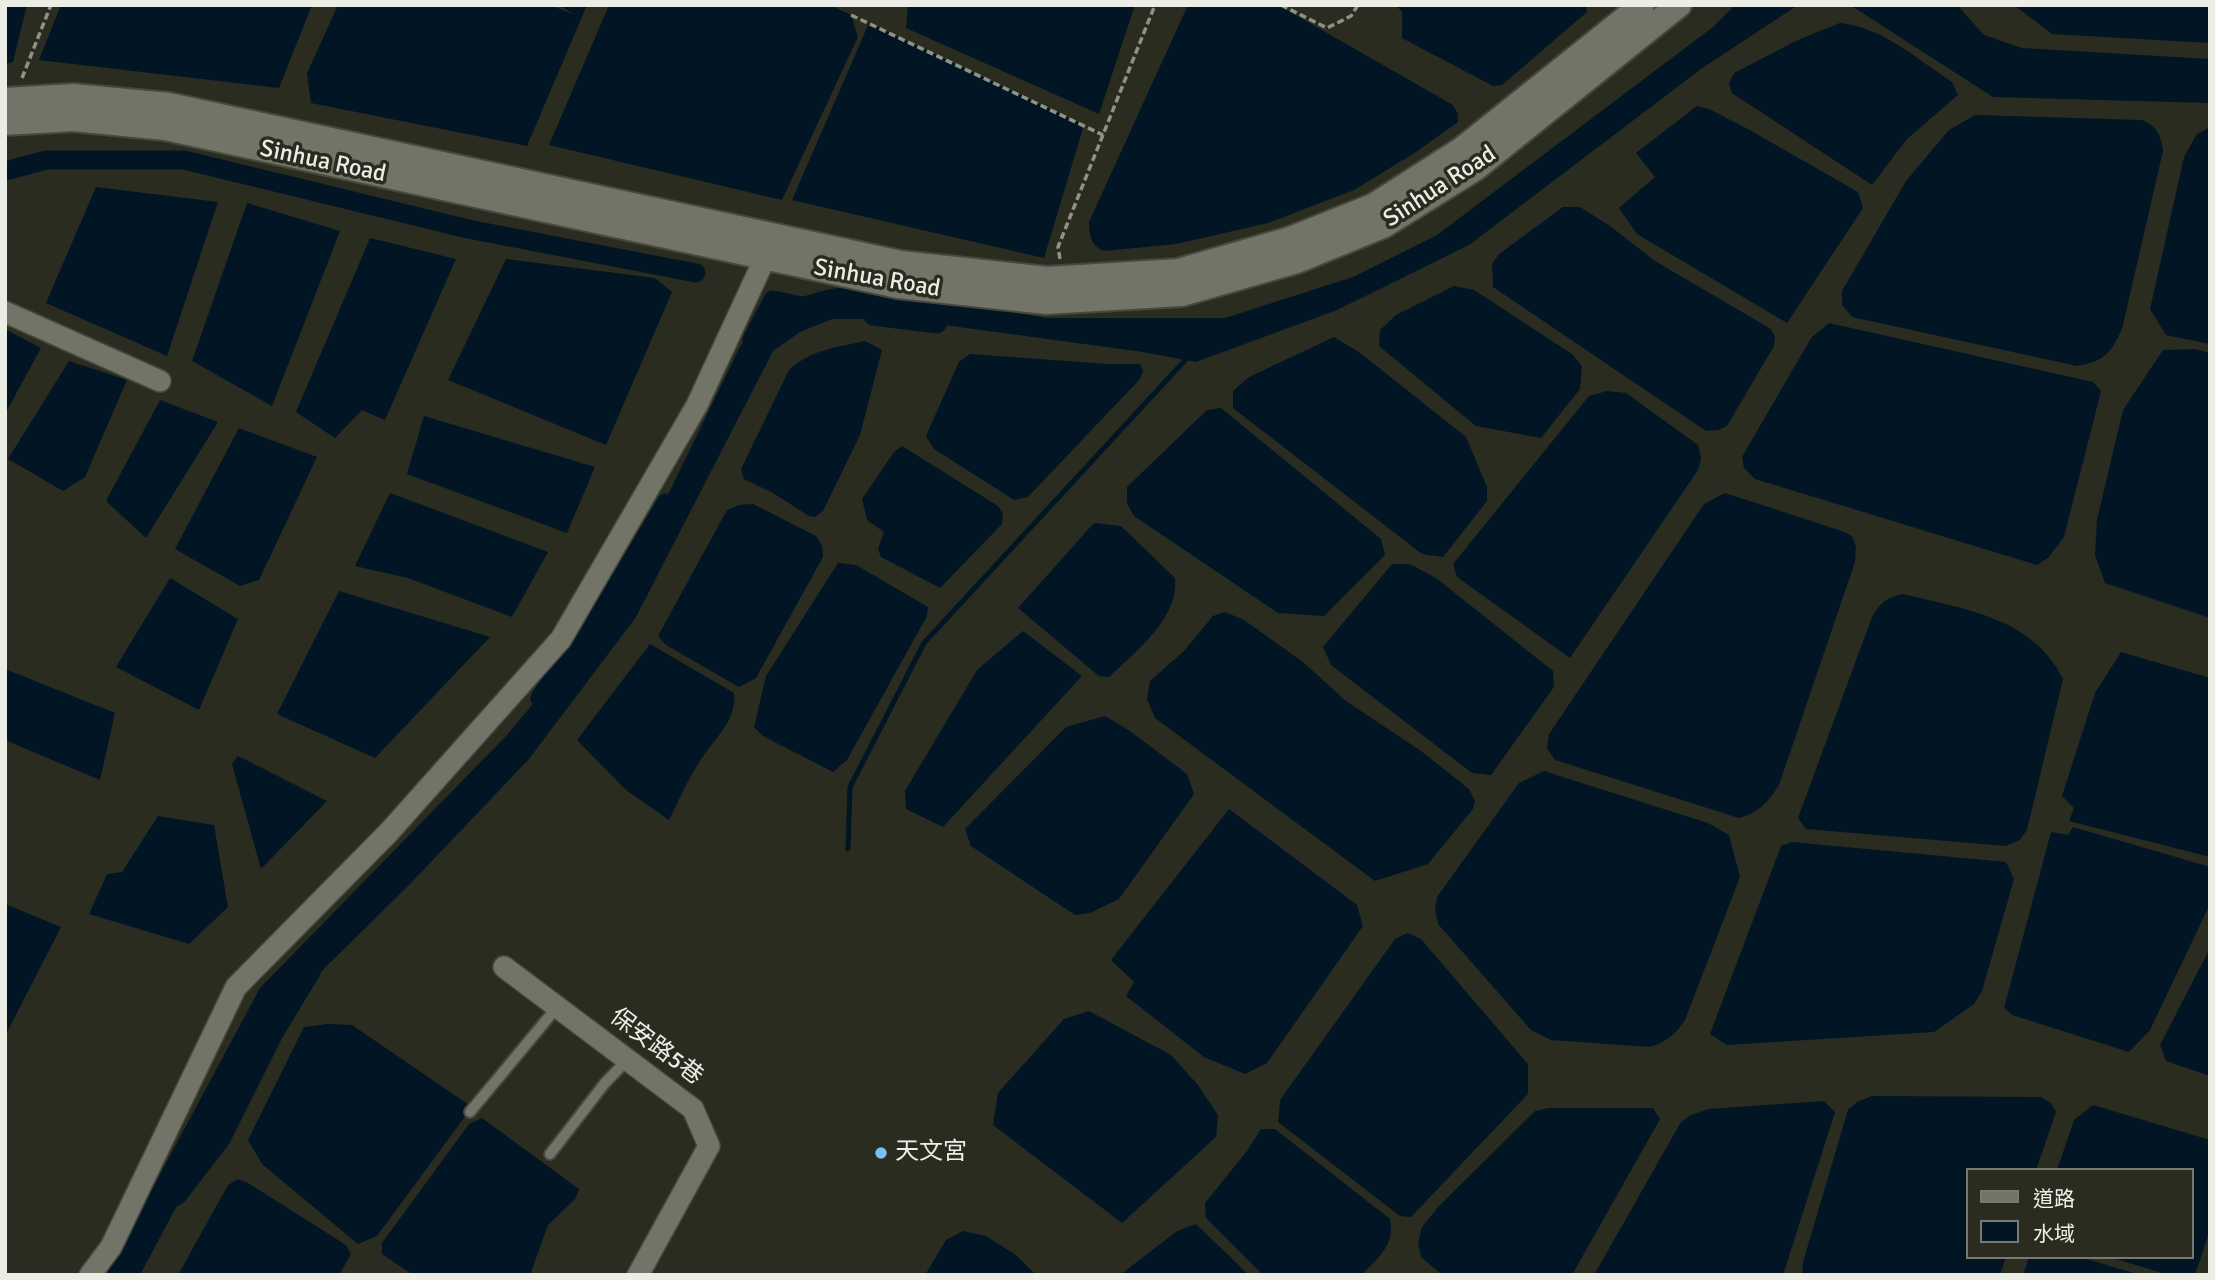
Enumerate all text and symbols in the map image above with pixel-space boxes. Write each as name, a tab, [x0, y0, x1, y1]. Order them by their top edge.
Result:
street label: Sinhua Road	[257, 135, 389, 189]
street label: Sinhua Road	[1379, 140, 1501, 234]
street label: Sinhua Road	[812, 254, 942, 304]
street label: 保安路5巷	[604, 1003, 708, 1091]
place label: 天文宮	[895, 1139, 967, 1167]
marker: 天文宮	[873, 1145, 889, 1161]
legend	[1966, 1168, 2194, 1259]
text: 道路	[2033, 1186, 2075, 1212]
text: 水域	[2033, 1221, 2075, 1247]

